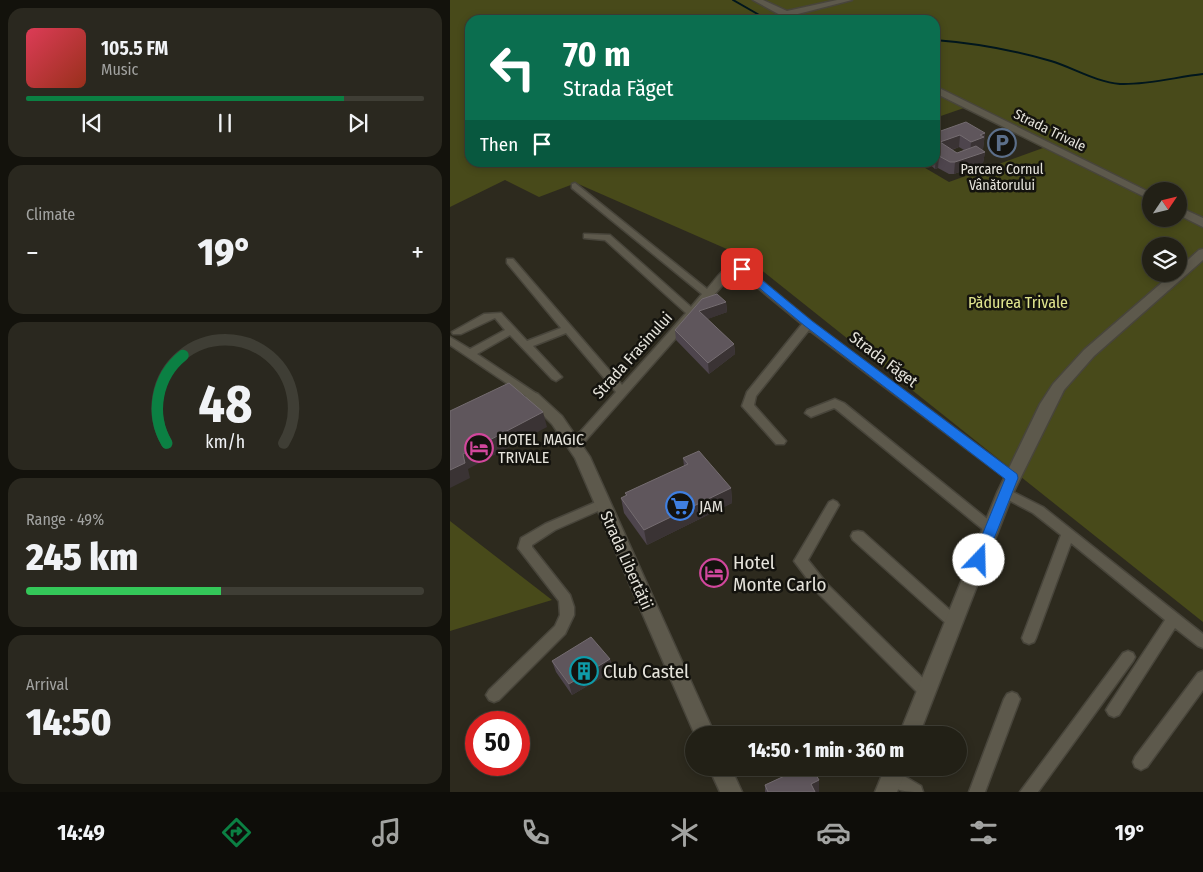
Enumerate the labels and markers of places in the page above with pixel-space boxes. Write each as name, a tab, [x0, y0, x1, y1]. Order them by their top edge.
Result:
parking icon: Parcare Cornul Vânătorului	[987, 128, 1017, 158]
place label: Parcare Cornul Vânătorului	[961, 161, 1044, 194]
pin	[721, 248, 763, 290]
place label: HOTEL MAGIC TRIVALE	[498, 430, 584, 467]
hotel icon: HOTEL MAGIC TRIVALE	[464, 433, 494, 463]
supermarket icon: JAM	[665, 491, 695, 521]
place label: JAM	[699, 497, 723, 516]
place label: Hotel Monte Carlo	[733, 551, 827, 596]
hotel icon: Hotel Monte Carlo	[699, 558, 729, 588]
building icon: Club Castel	[569, 656, 599, 686]
place label: Club Castel	[603, 660, 689, 683]

